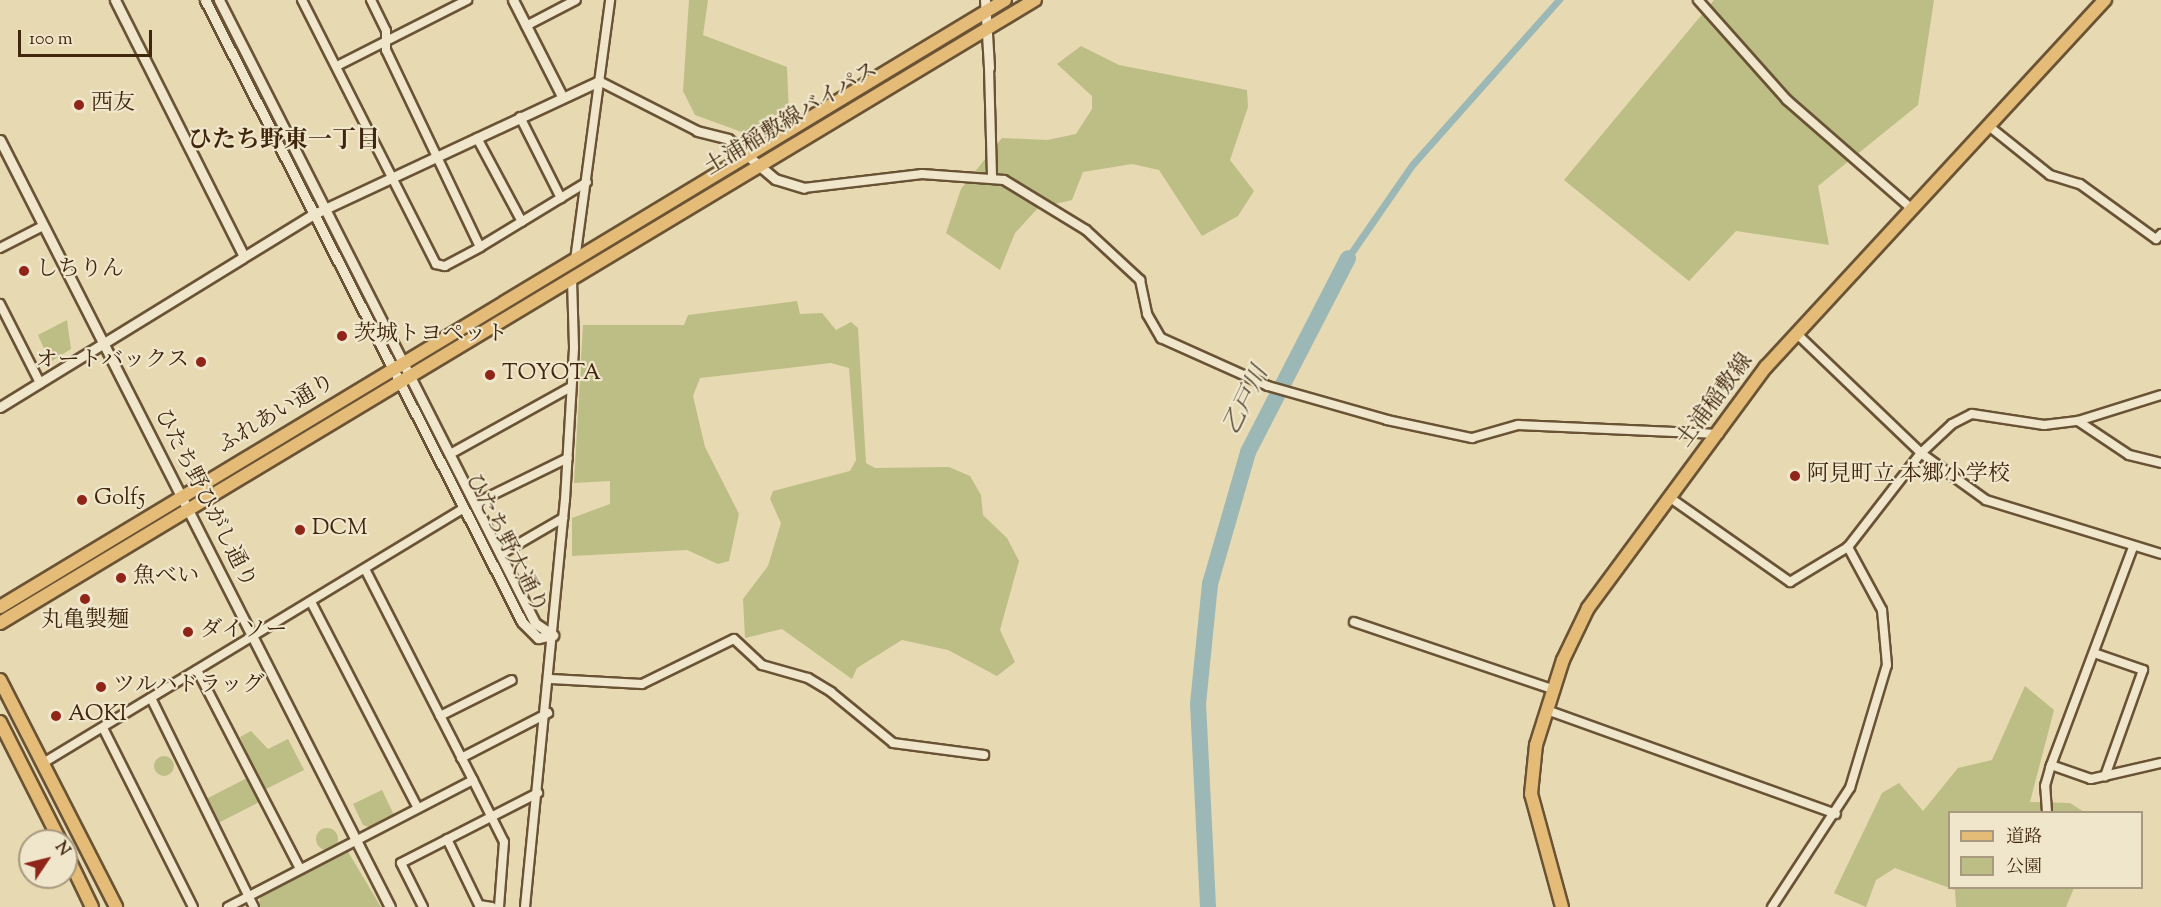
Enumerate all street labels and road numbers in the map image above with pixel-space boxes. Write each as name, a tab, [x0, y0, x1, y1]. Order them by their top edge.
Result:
street label: 土浦稲敷線バイパス	[700, 58, 884, 182]
street label: 土浦稲敷線	[1672, 349, 1760, 453]
street label: ふれあい通り	[214, 370, 340, 460]
street label: ひたち野ひがし通り	[147, 405, 261, 593]
street label: ひたち野大通り	[458, 469, 552, 619]

